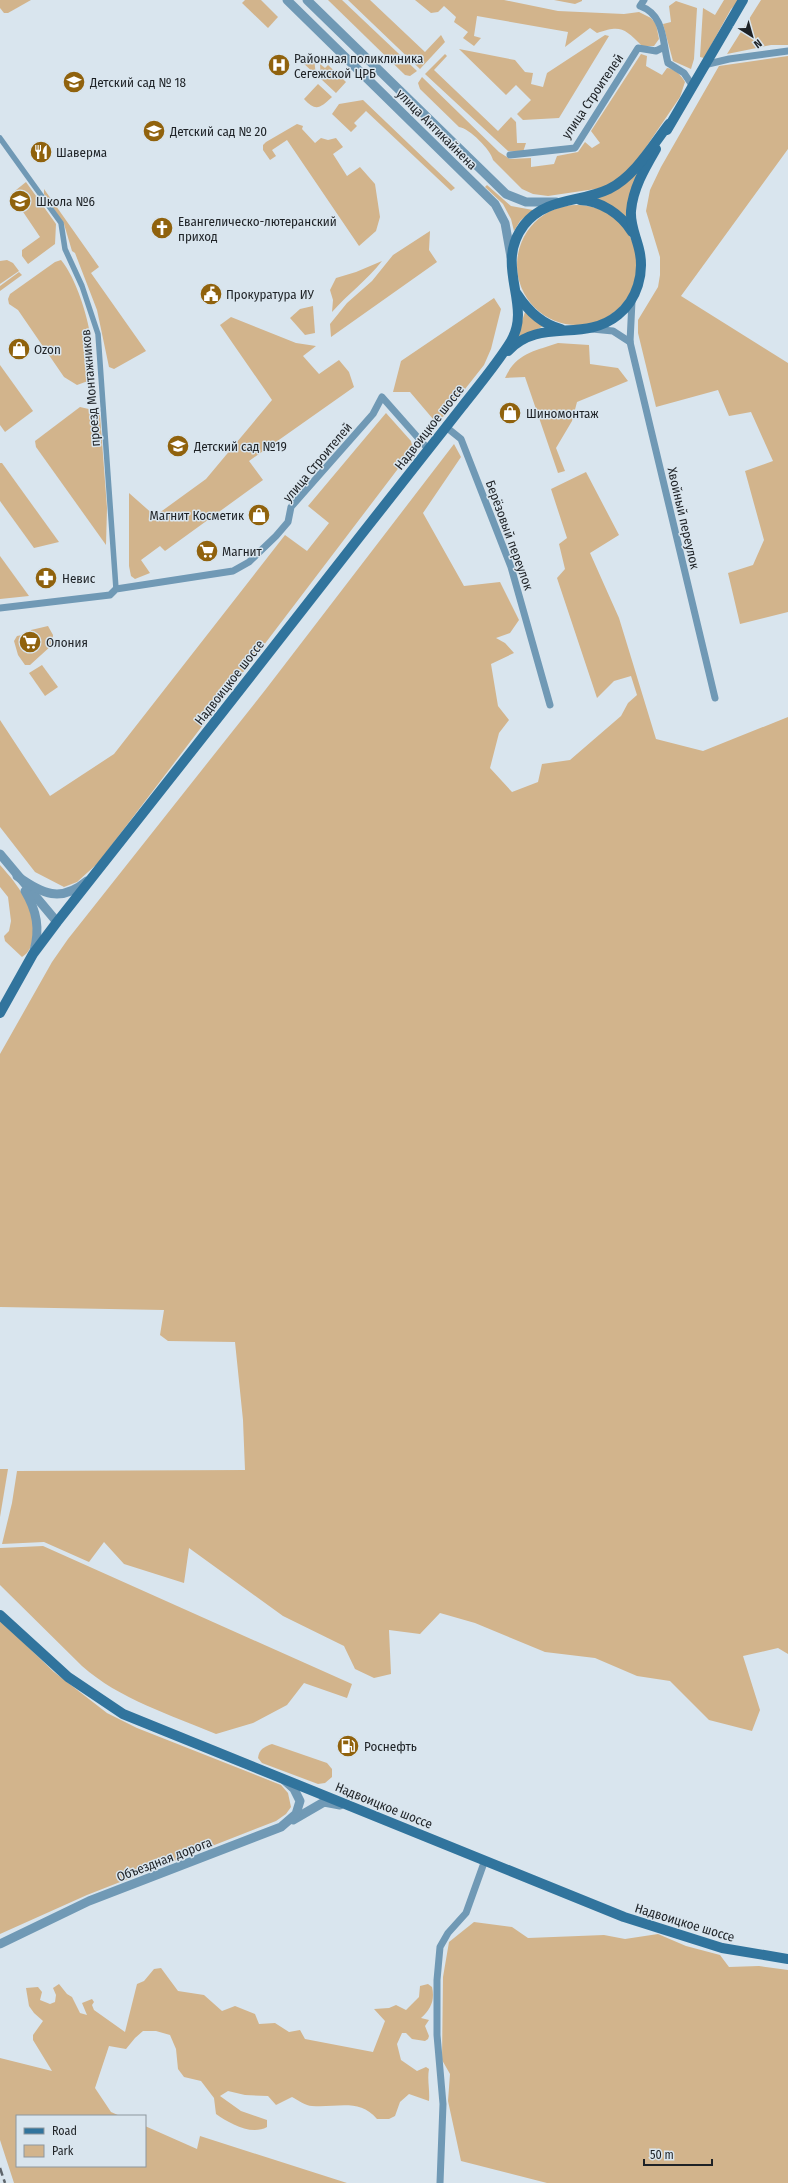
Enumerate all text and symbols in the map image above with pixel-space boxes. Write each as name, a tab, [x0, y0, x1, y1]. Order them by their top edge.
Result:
north arrow	[732, 16, 772, 56]
text: N	[751, 36, 764, 51]
place label: Районная поликлиника Сегежской ЦРБ	[294, 51, 423, 81]
street label: улица Строителей	[559, 51, 626, 141]
hospital icon: Районная поликлиника Сегежской ЦРБ	[266, 52, 292, 78]
school or university icon: Детский сад № 18	[61, 69, 87, 95]
place label: Детский сад № 18	[89, 75, 186, 90]
street label: улица Антикайнена	[393, 86, 480, 173]
school or university icon: Детский сад № 20	[141, 118, 167, 144]
place label: Детский сад № 20	[169, 124, 267, 139]
restaurant icon: Шаверма	[28, 139, 54, 165]
place label: Шаверма	[56, 145, 107, 160]
school or university icon: Школа №6	[7, 188, 33, 214]
place label: Школа №6	[36, 194, 95, 209]
place label: Евангелическо-лютеранский приход	[178, 214, 337, 244]
church icon: Евангелическо-лютеранский приход	[149, 215, 175, 241]
public building icon: Прокуратура ИУ	[198, 281, 224, 307]
place label: Прокуратура ИУ	[226, 287, 315, 302]
street label: проезд Монтажников	[78, 329, 103, 447]
shop icon: Ozon	[6, 336, 32, 362]
place label: Ozon	[34, 342, 61, 357]
street label: Надвоицкое шоссе	[392, 382, 467, 473]
shop icon: Шиномонтаж	[497, 400, 523, 426]
place label: Шиномонтаж	[526, 406, 599, 421]
street label: улица Строителей	[280, 420, 355, 505]
school or university icon: Детский сад №19	[165, 433, 191, 459]
place label: Детский сад №19	[193, 439, 287, 454]
street label: Хвойный переулок	[664, 466, 703, 571]
street label: Берёзовый переулок	[483, 478, 536, 592]
shop icon: Магнит Косметик	[246, 502, 272, 528]
place label: Магнит Косметик	[150, 508, 244, 523]
supermarket icon: Магнит	[194, 538, 220, 564]
place label: Магнит	[222, 544, 263, 559]
pharmacy icon: Невис	[33, 565, 59, 591]
place label: Невис	[62, 571, 96, 586]
supermarket icon: Олония	[17, 629, 43, 655]
place label: Олония	[46, 635, 88, 650]
street label: Надвоицкое шоссе	[192, 637, 267, 728]
fuel station icon: Роснефть	[335, 1733, 361, 1759]
place label: Роснефть	[364, 1739, 417, 1754]
street label: Надвоицкое шоссе	[333, 1779, 435, 1832]
street label: Объездная дорога	[114, 1834, 214, 1885]
street label: Надвоицкое шоссе	[633, 1900, 737, 1945]
legend	[16, 2115, 146, 2167]
text: Road	[52, 2124, 77, 2138]
scale bar	[644, 2141, 712, 2167]
text: Park	[52, 2144, 74, 2158]
text: 50 m	[650, 2148, 674, 2162]

